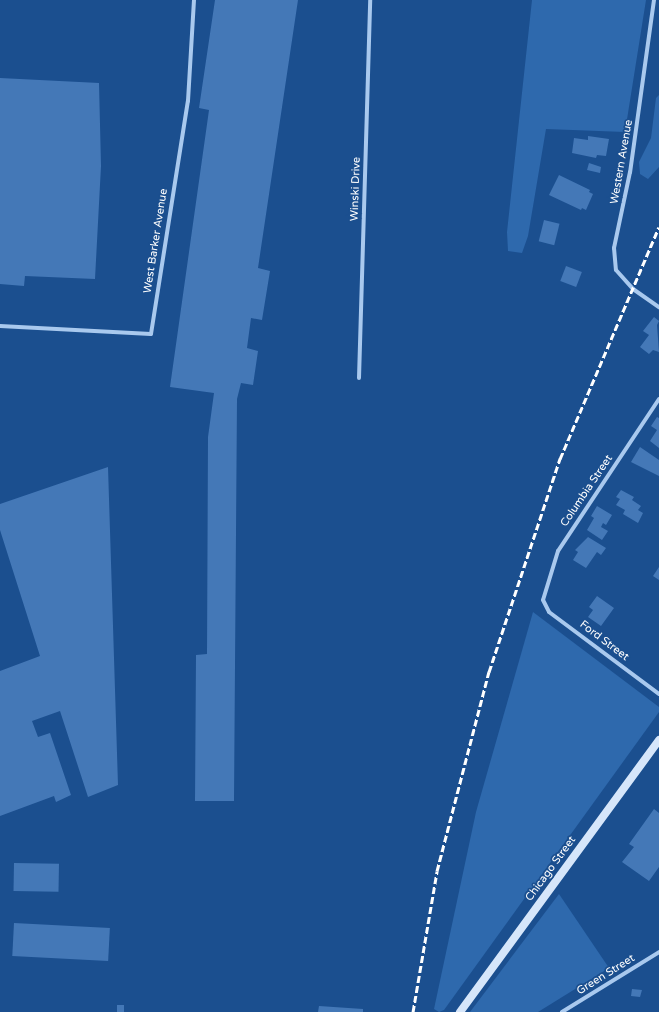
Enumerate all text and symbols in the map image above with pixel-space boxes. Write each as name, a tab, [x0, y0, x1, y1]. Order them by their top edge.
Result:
street label: Western Avenue	[608, 119, 636, 205]
street label: Winski Drive	[348, 157, 364, 221]
street label: West Barker Avenue	[141, 188, 171, 294]
street label: Columbia Street	[558, 453, 616, 529]
street label: Ford Street	[577, 618, 631, 664]
street label: Chicago Street	[523, 834, 579, 904]
street label: Green Street	[575, 952, 637, 998]

